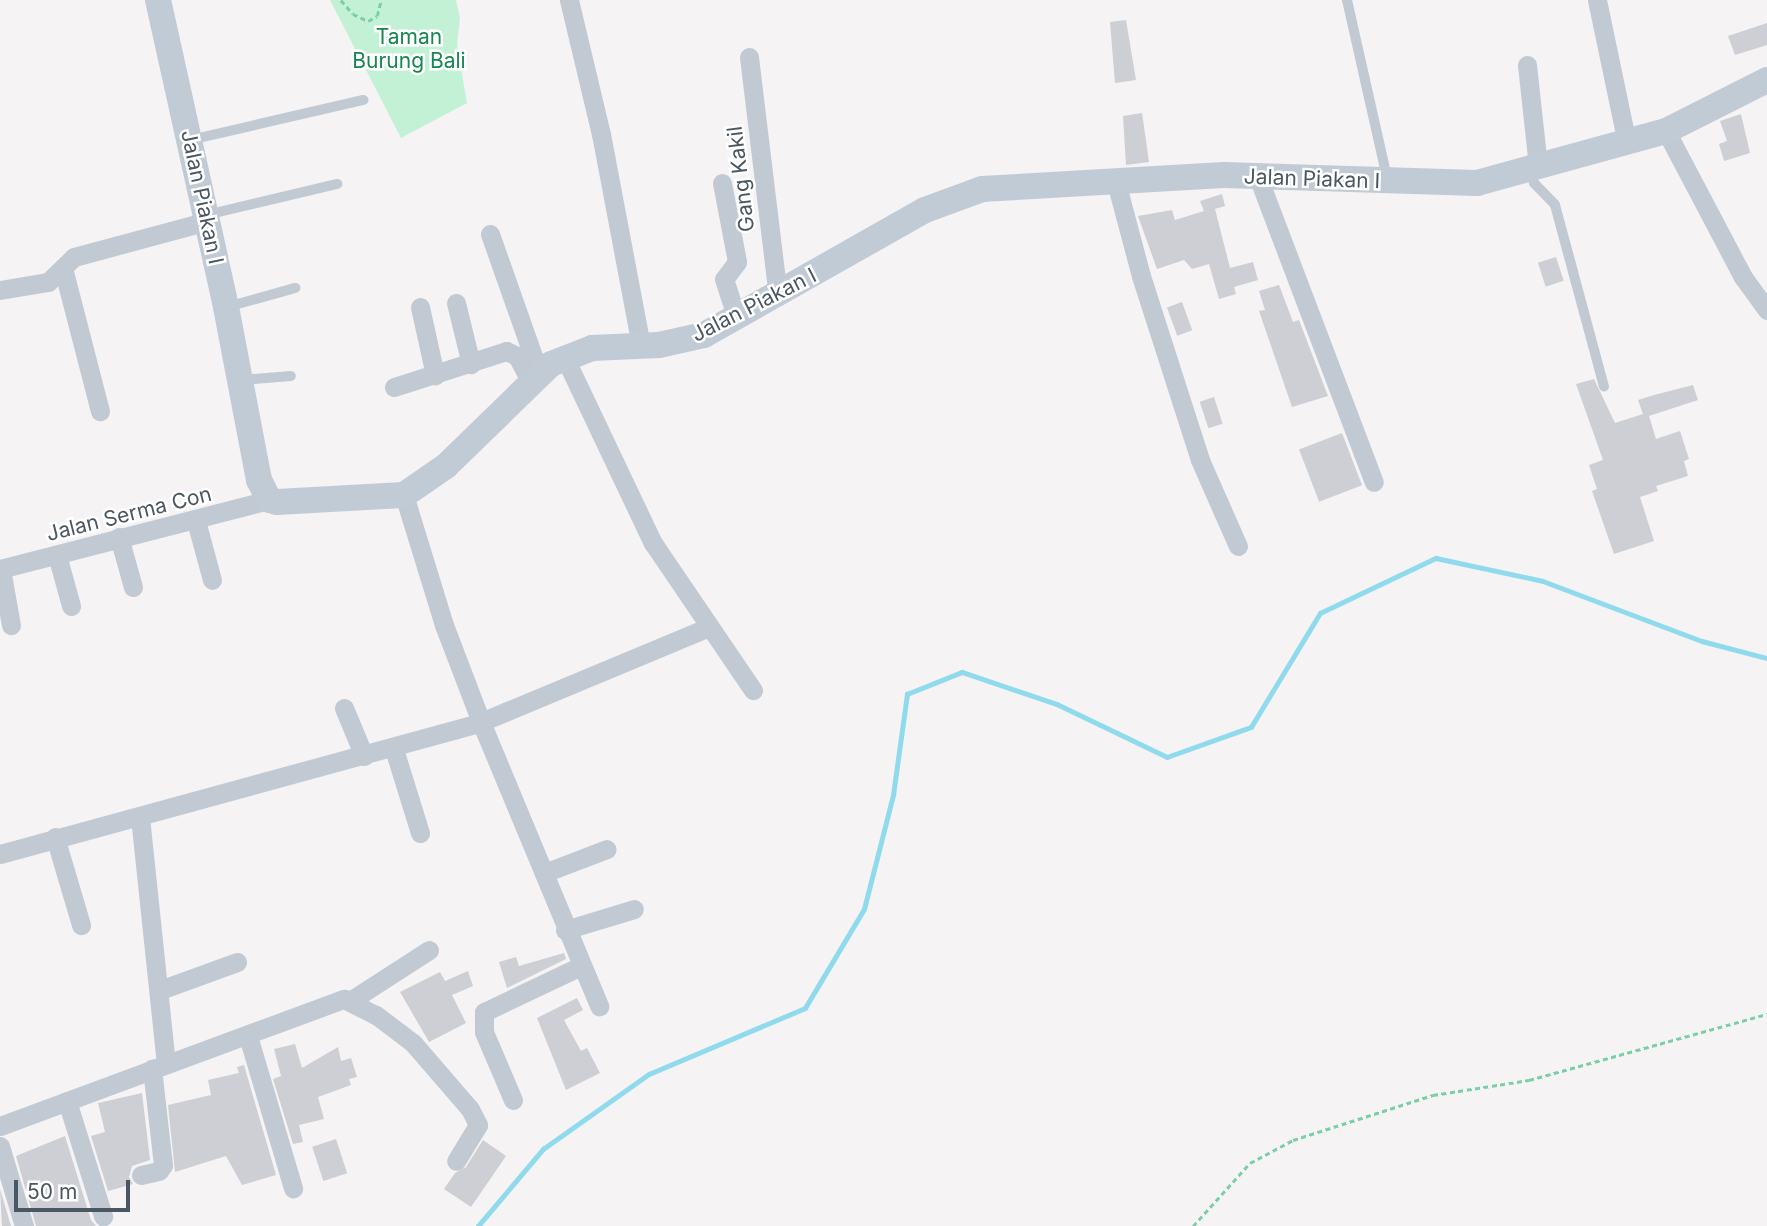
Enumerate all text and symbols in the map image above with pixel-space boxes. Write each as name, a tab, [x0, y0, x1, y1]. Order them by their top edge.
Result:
park label: Taman Burung Bali	[352, 24, 466, 74]
street label: Gang Kakil	[722, 125, 760, 233]
street label: Jalan Piakan I	[175, 128, 229, 266]
street label: Jalan Piakan I	[1243, 164, 1381, 194]
street label: Jalan Piakan I	[687, 263, 821, 347]
street label: Jalan Serma Con	[44, 481, 214, 547]
scale bar	[18, 1166, 133, 1210]
text: 50 m	[27, 1179, 77, 1204]

